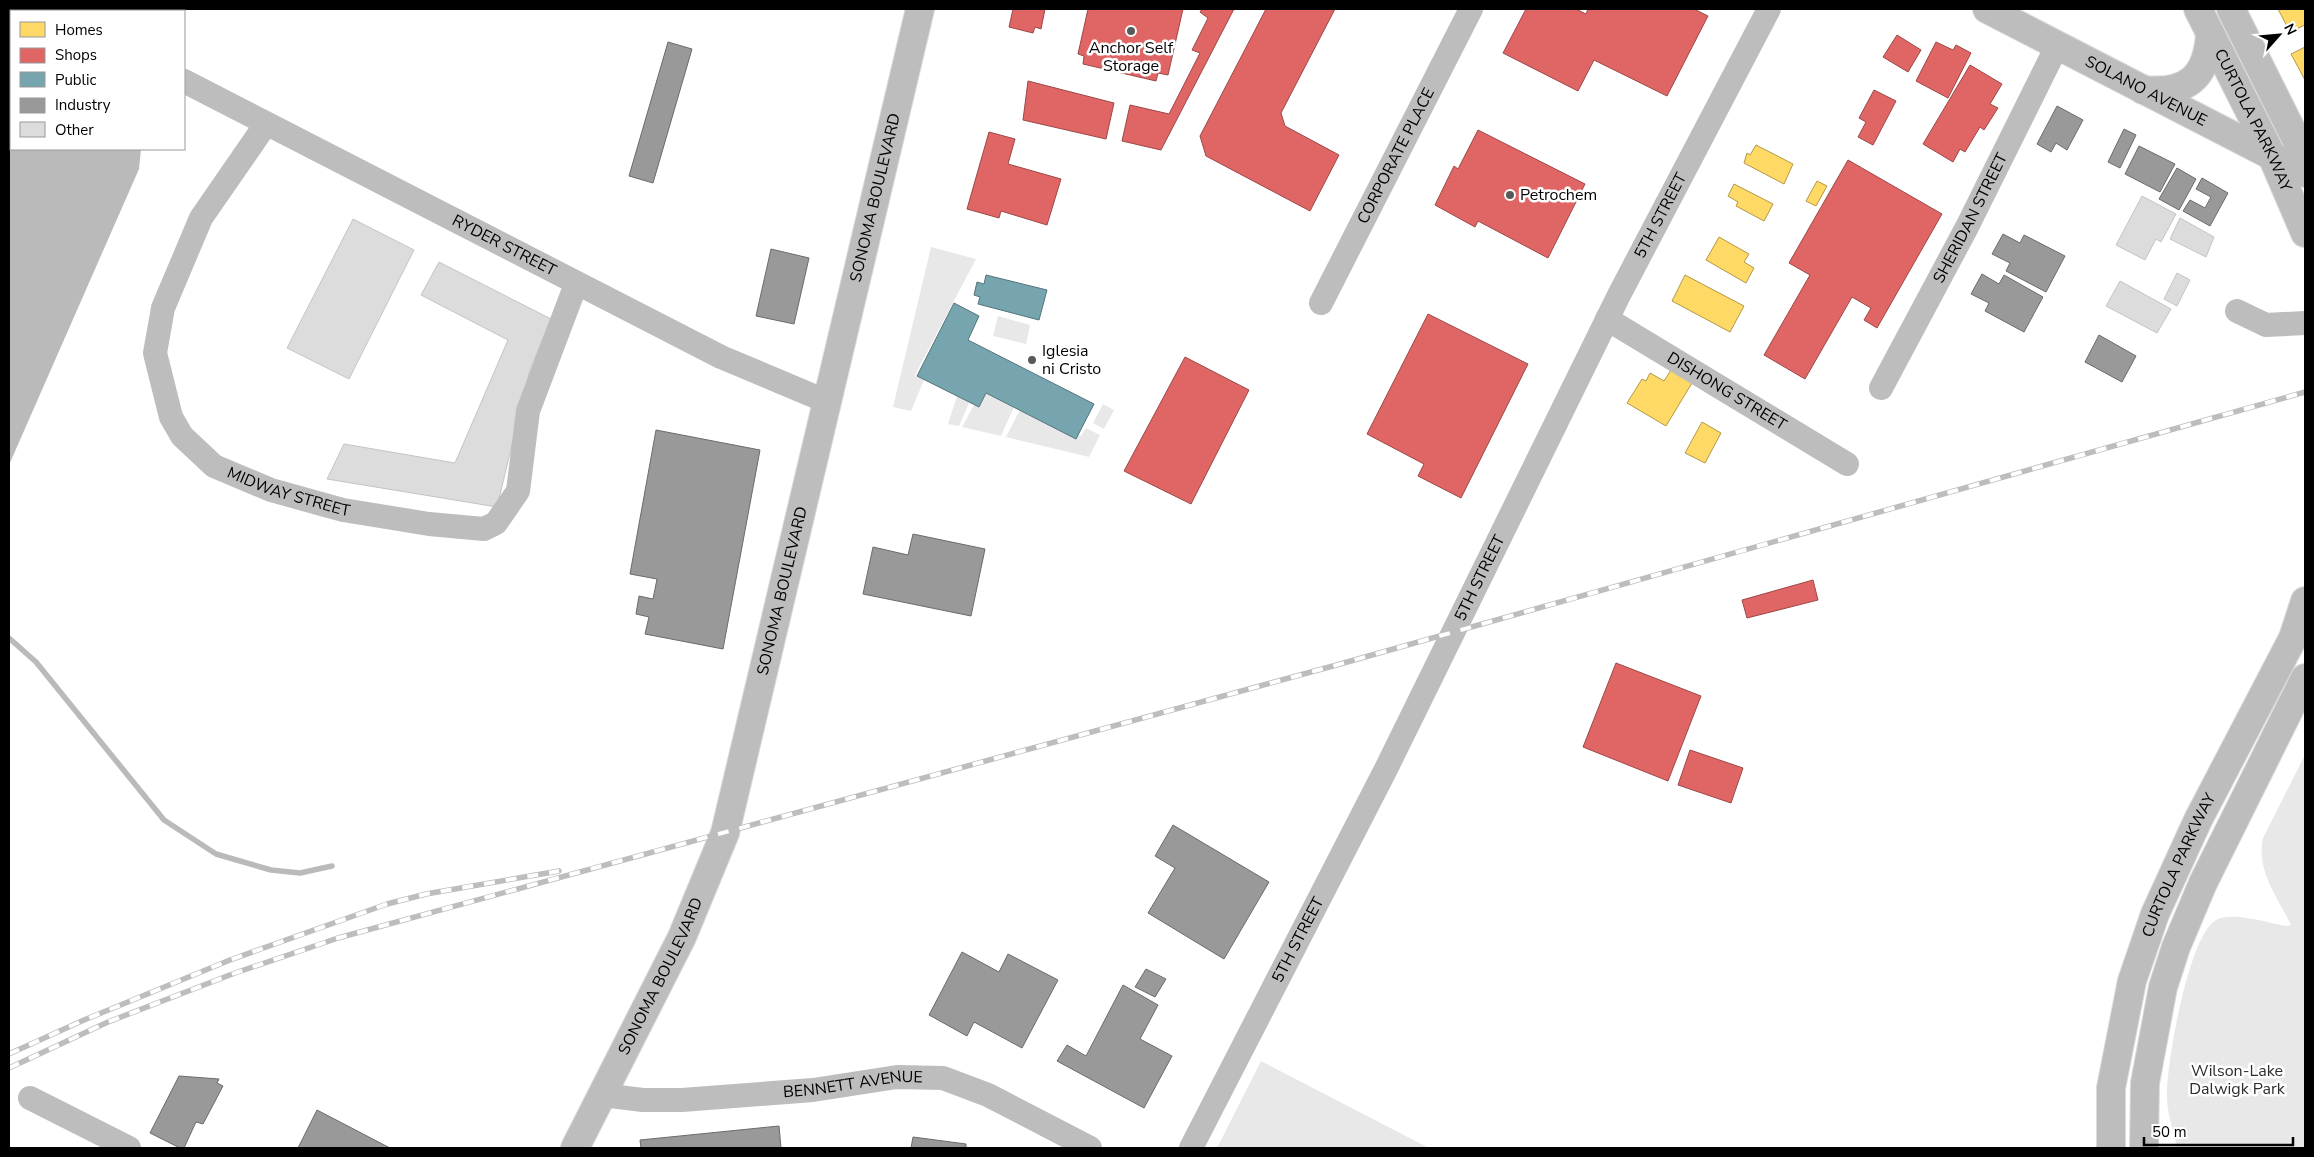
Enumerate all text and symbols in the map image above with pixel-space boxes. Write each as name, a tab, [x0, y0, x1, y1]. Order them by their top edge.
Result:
legend	[10, 10, 185, 150]
north arrow	[2254, 10, 2304, 60]
text: Homes	[55, 20, 103, 40]
text: N	[2279, 20, 2301, 38]
marker: Anchor Self Storage	[1125, 25, 1137, 37]
place label: Anchor Self Storage	[1089, 37, 1174, 77]
text: Shops	[55, 45, 97, 65]
street label: CURTOLA PARKWAY	[2209, 45, 2297, 195]
street label: SOLANO AVENUE	[2081, 50, 2211, 132]
text: Public	[55, 70, 96, 90]
street label: CORPORATE PLACE	[1352, 84, 1440, 228]
text: Industry	[55, 95, 111, 115]
street label: SONOMA BOULEVARD	[845, 111, 906, 284]
text: Other	[55, 120, 94, 140]
street label: SHERIDAN STREET	[1928, 149, 2013, 287]
street label: 5TH STREET	[1629, 169, 1692, 262]
place label: Petrochem	[1520, 184, 1597, 206]
marker: Petrochem	[1504, 189, 1516, 201]
street label: RYDER STREET	[448, 210, 560, 282]
place label: Iglesia ni Cristo	[1042, 340, 1101, 380]
street label: DISHONG STREET	[1663, 347, 1791, 436]
marker: Iglesia ni Cristo	[1026, 354, 1038, 366]
street label: MIDWAY STREET	[224, 462, 352, 522]
street label: SONOMA BOULEVARD	[752, 504, 813, 677]
street label: 5TH STREET	[1449, 531, 1511, 625]
street label: CURTOLA PARKWAY	[2137, 789, 2221, 940]
street label: 5TH STREET	[1267, 893, 1329, 987]
street label: SONOMA BOULEVARD	[613, 894, 708, 1059]
park label: Wilson-Lake Dalwigk Park	[2189, 1060, 2286, 1100]
street label: BENNETT AVENUE	[782, 1065, 923, 1103]
scale bar	[2144, 1114, 2293, 1146]
text: 50 m	[2152, 1122, 2187, 1142]

